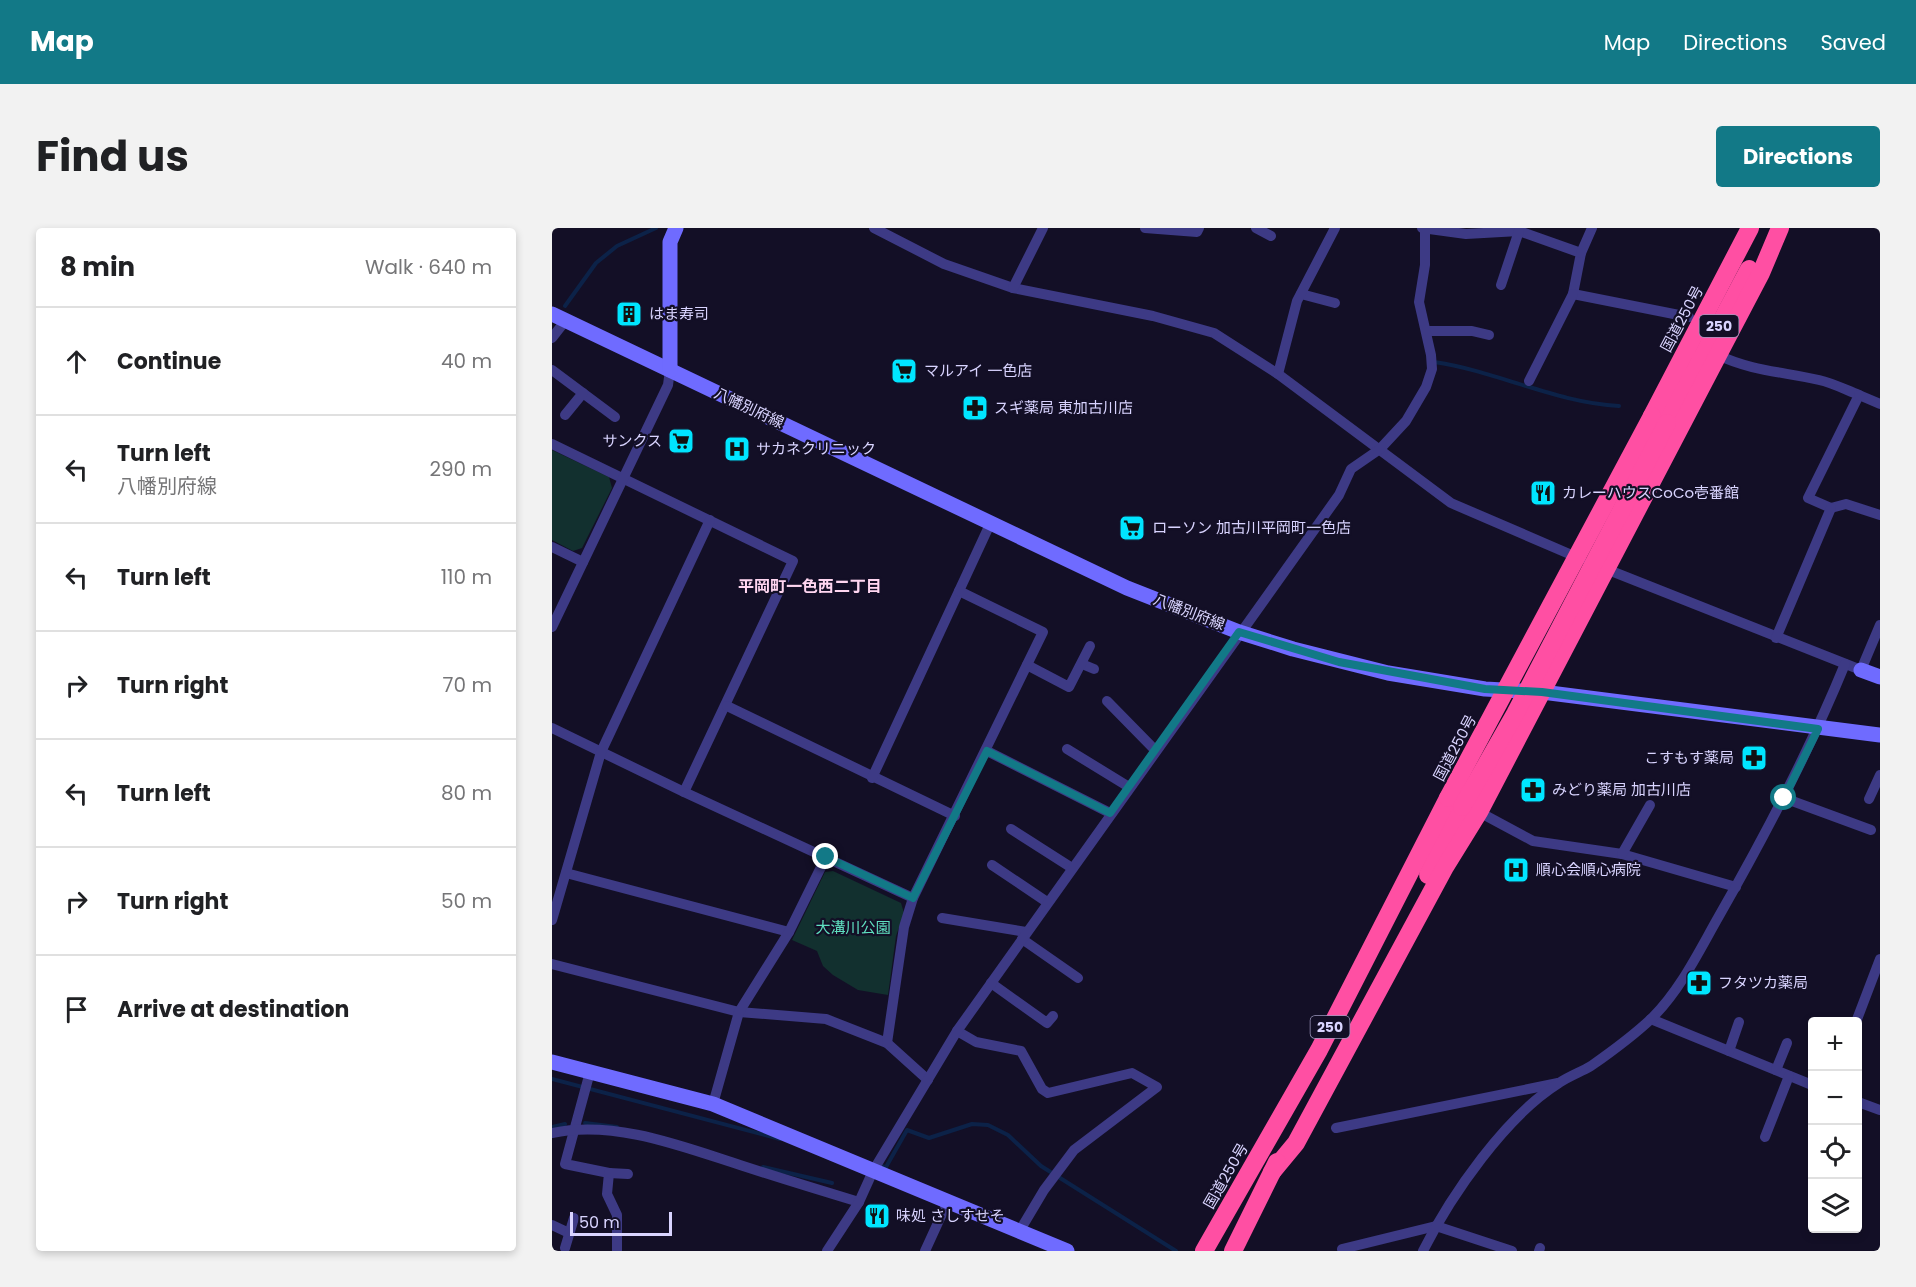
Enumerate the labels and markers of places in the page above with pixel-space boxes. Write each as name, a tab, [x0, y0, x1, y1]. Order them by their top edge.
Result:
building icon: はま寿司	[614, 299, 644, 329]
place label: はま寿司	[649, 303, 709, 324]
supermarket icon: マルアイ 一色店	[889, 356, 919, 386]
place label: マルアイ 一色店	[924, 360, 1032, 381]
pharmacy icon: スギ薬局 東加古川店	[960, 393, 990, 423]
place label: スギ薬局 東加古川店	[994, 397, 1133, 418]
supermarket icon: サンクス	[666, 426, 696, 456]
place label: サンクス	[602, 430, 662, 451]
hospital icon: サカネクリニック	[722, 434, 752, 464]
place label: サカネクリニック	[756, 438, 876, 459]
restaurant icon: カレーハウスCoCo壱番館	[1528, 478, 1558, 508]
place label: カレーハウスCoCo壱番館	[1562, 482, 1739, 503]
supermarket icon: ローソン 加古川平岡町一色店	[1117, 513, 1147, 543]
place label: ローソン 加古川平岡町一色店	[1152, 517, 1351, 538]
pharmacy icon: こすもす薬局	[1739, 743, 1769, 773]
place label: こすもす薬局	[1644, 747, 1734, 768]
pharmacy icon: みどり薬局 加古川店	[1518, 775, 1548, 805]
place label: みどり薬局 加古川店	[1552, 779, 1691, 800]
hospital icon: 順心会順心病院	[1501, 855, 1531, 885]
place label: 順心会順心病院	[1536, 859, 1641, 880]
pharmacy icon: フタツカ薬局	[1684, 968, 1714, 998]
place label: フタツカ薬局	[1718, 972, 1808, 993]
restaurant icon: 味処 さしすせそ	[862, 1201, 892, 1231]
place label: 味処 さしすせそ	[896, 1205, 1005, 1226]

